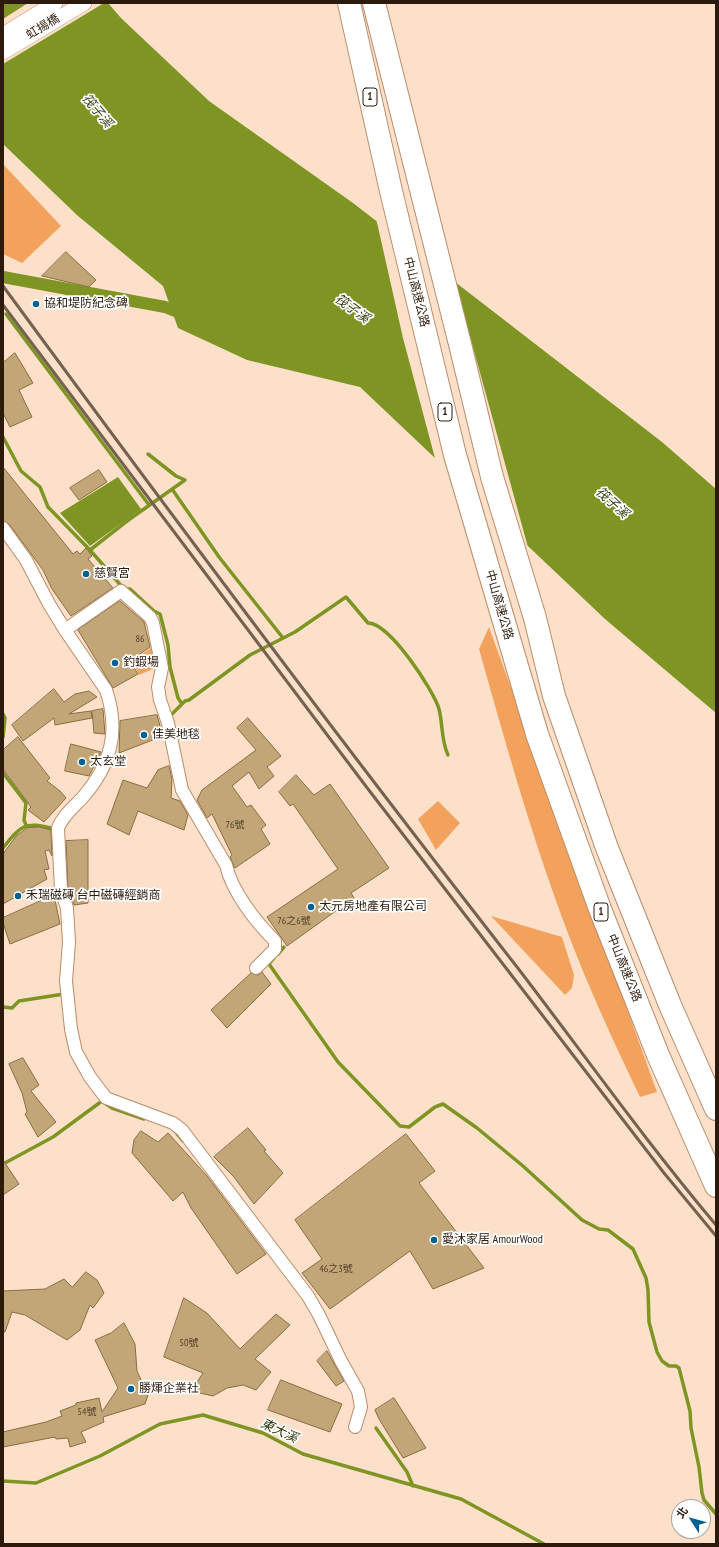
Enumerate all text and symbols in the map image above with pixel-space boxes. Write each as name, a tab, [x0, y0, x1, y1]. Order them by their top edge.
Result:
street label: 虹揚橋	[24, 12, 62, 42]
road number: 1	[363, 88, 377, 106]
water label: 筏子溪	[78, 91, 116, 131]
street label: 中山高速公路	[400, 255, 432, 329]
water label: 筏子溪	[332, 291, 372, 327]
place label: 協和堤防紀念碑	[44, 297, 128, 311]
marker: 協和堤防紀念碑	[31, 299, 41, 309]
road number: 1	[438, 403, 452, 421]
water label: 筏子溪	[592, 484, 632, 522]
place label: 慈賢宮	[94, 567, 130, 581]
street label: 中山高速公路	[482, 568, 516, 642]
marker: 慈賢宮	[81, 569, 91, 579]
house number: 86	[136, 633, 144, 645]
place label: 釣蝦場	[123, 656, 159, 670]
marker: 釣蝦場	[110, 658, 120, 668]
place label: 佳美地毯	[152, 728, 200, 742]
marker: 佳美地毯	[139, 730, 149, 740]
place label: 太玄堂	[90, 755, 126, 769]
marker: 太玄堂	[77, 757, 87, 767]
house number: 76號	[226, 819, 244, 831]
place label: 禾瑞磁磚 台中磁磚經銷商	[26, 889, 161, 903]
marker: 禾瑞磁磚 台中磁磚經銷商	[13, 891, 23, 901]
place label: 太元房地產有限公司	[319, 900, 427, 914]
marker: 太元房地產有限公司	[306, 902, 316, 912]
road number: 1	[594, 903, 608, 921]
house number: 76之6號	[277, 915, 311, 927]
street label: 中山高速公路	[604, 932, 644, 1004]
place label: 愛沐家居 AmourWood	[442, 1233, 543, 1247]
marker: 愛沐家居 AmourWood	[429, 1235, 439, 1245]
house number: 46之3號	[319, 1263, 353, 1275]
house number: 50號	[180, 1337, 198, 1349]
place label: 勝煇企業社	[139, 1382, 199, 1396]
marker: 勝煇企業社	[126, 1384, 136, 1394]
house number: 54號	[78, 1406, 96, 1418]
water label: 東大溪	[258, 1416, 300, 1446]
north arrow	[671, 1499, 711, 1539]
text: 北	[673, 1504, 691, 1521]

